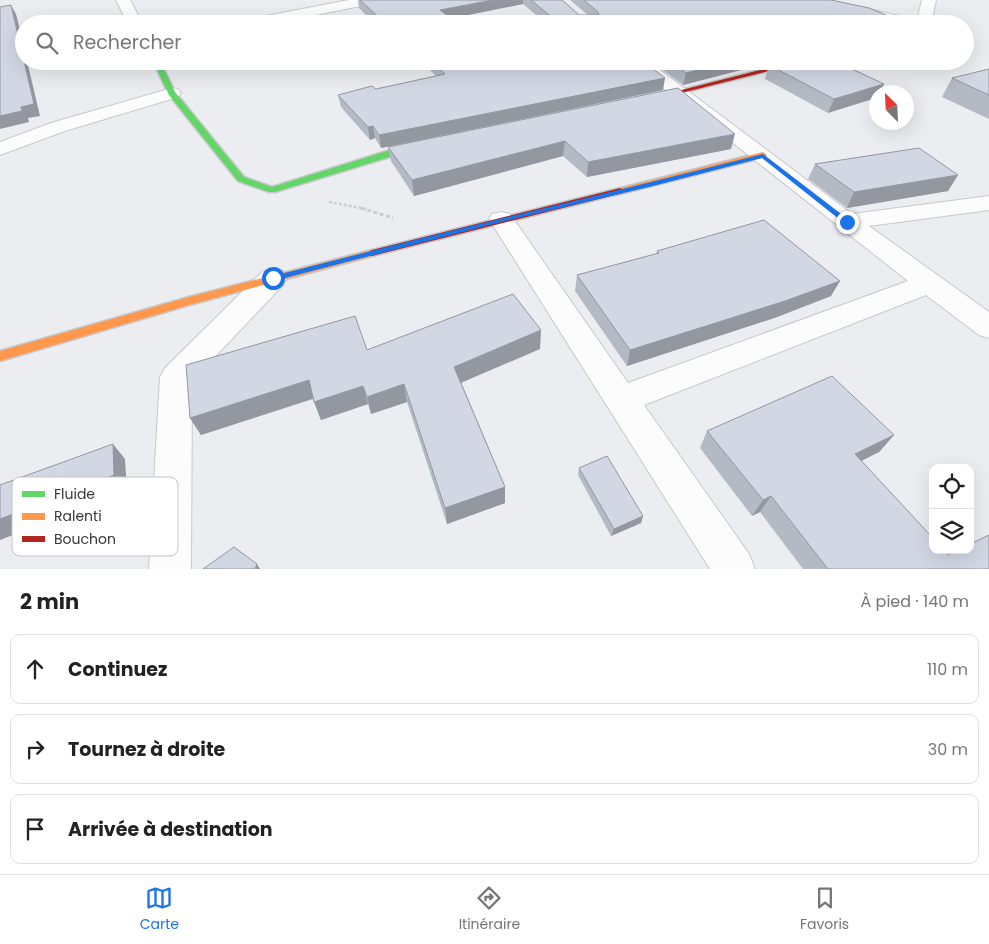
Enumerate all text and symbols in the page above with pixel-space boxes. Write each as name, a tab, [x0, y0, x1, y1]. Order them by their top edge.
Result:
search box	[15, 15, 974, 70]
icon: search	[33, 29, 61, 57]
text: Rechercher	[73, 29, 181, 56]
north arrow	[869, 85, 914, 130]
route end	[836, 211, 859, 234]
route start	[262, 267, 285, 290]
map controls	[929, 464, 974, 554]
button: locate	[929, 464, 974, 509]
legend	[12, 477, 178, 556]
text: Fluide	[54, 484, 95, 504]
text: Ralenti	[54, 506, 102, 526]
button: layers	[929, 509, 974, 554]
text: Bouchon	[54, 529, 116, 549]
text: 2 min	[20, 587, 79, 616]
text: À pied · 140 m	[861, 590, 969, 613]
icon: ahead	[21, 655, 49, 683]
text: Continuez	[68, 656, 167, 683]
text: 110 m	[927, 658, 968, 681]
icon: right	[21, 735, 49, 763]
text: Tournez à droite	[68, 736, 225, 763]
text: 30 m	[928, 738, 968, 761]
icon: arrive	[21, 815, 49, 843]
text: Arrivée à destination	[68, 816, 273, 843]
tab: Carte	[140, 884, 179, 935]
tab: Itinéraire	[459, 884, 520, 935]
tab: Favoris	[800, 884, 849, 935]

